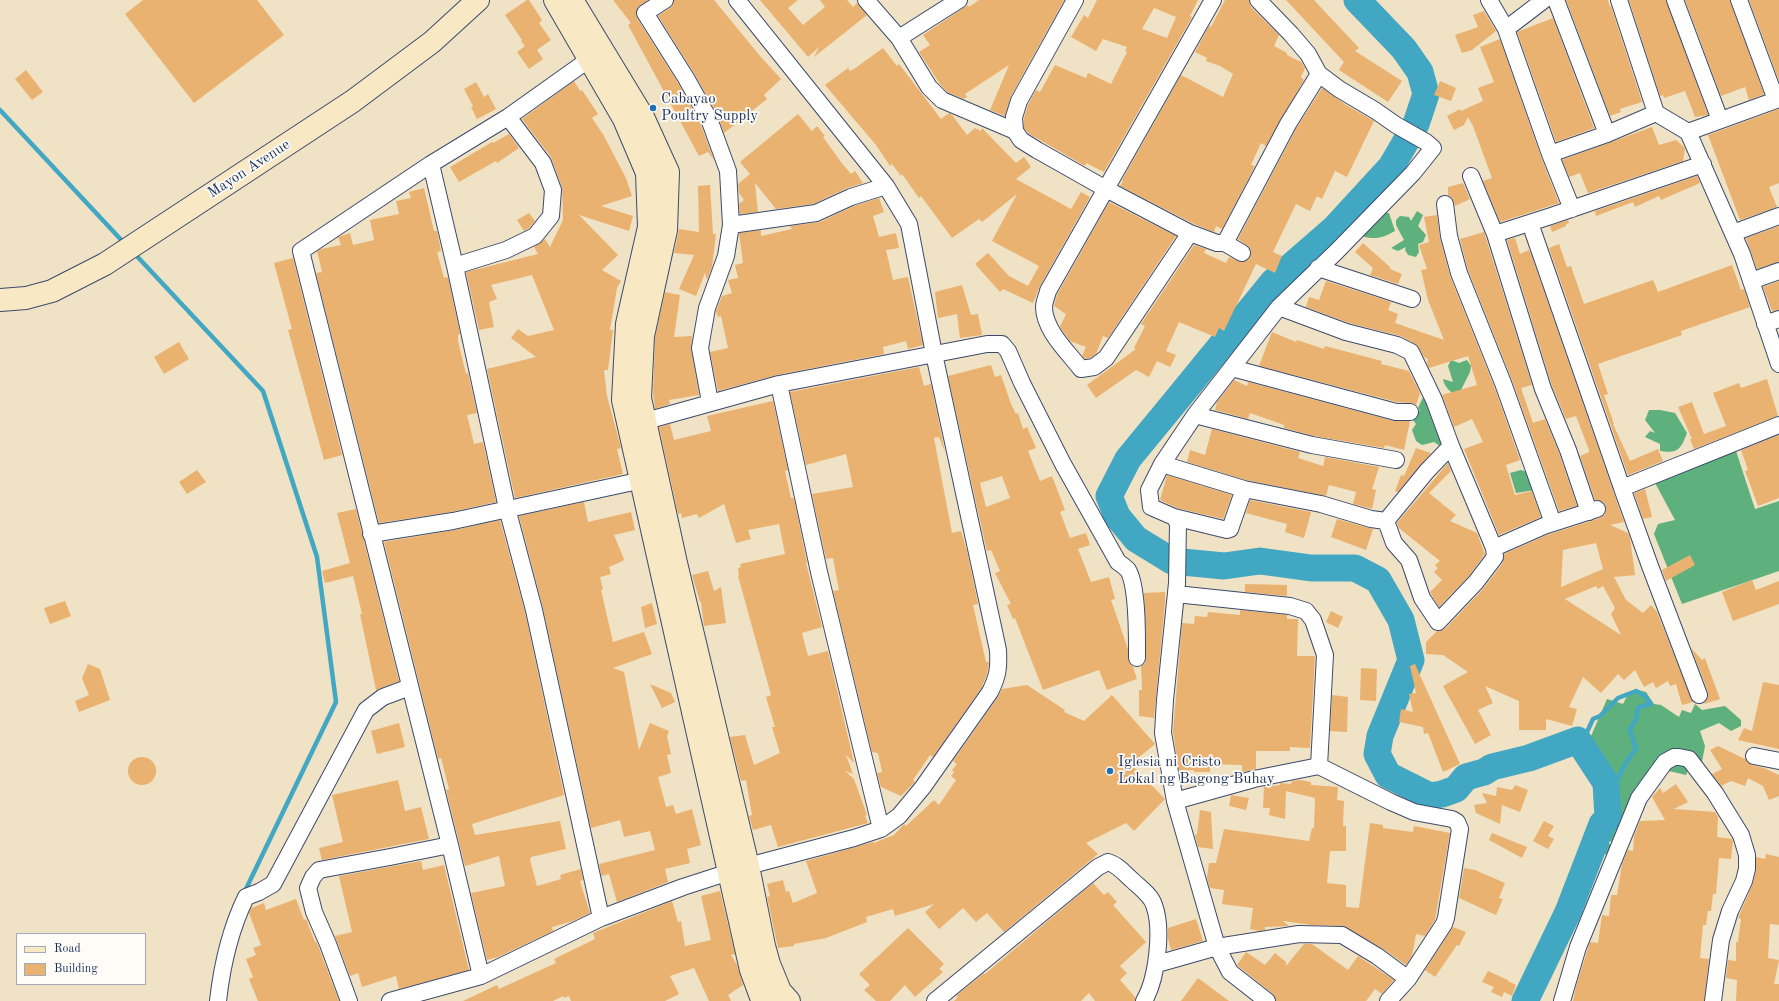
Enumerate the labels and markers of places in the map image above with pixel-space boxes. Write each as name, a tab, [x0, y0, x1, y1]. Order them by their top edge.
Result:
place label: Cabayao Poultry Supply	[661, 90, 758, 125]
marker: Cabayao Poultry Supply	[648, 103, 658, 113]
place label: Iglesia ni Cristo Lokal ng Bagong Buhay	[1118, 753, 1275, 788]
marker: Iglesia ni Cristo Lokal ng Bagong Buhay	[1105, 766, 1115, 776]

